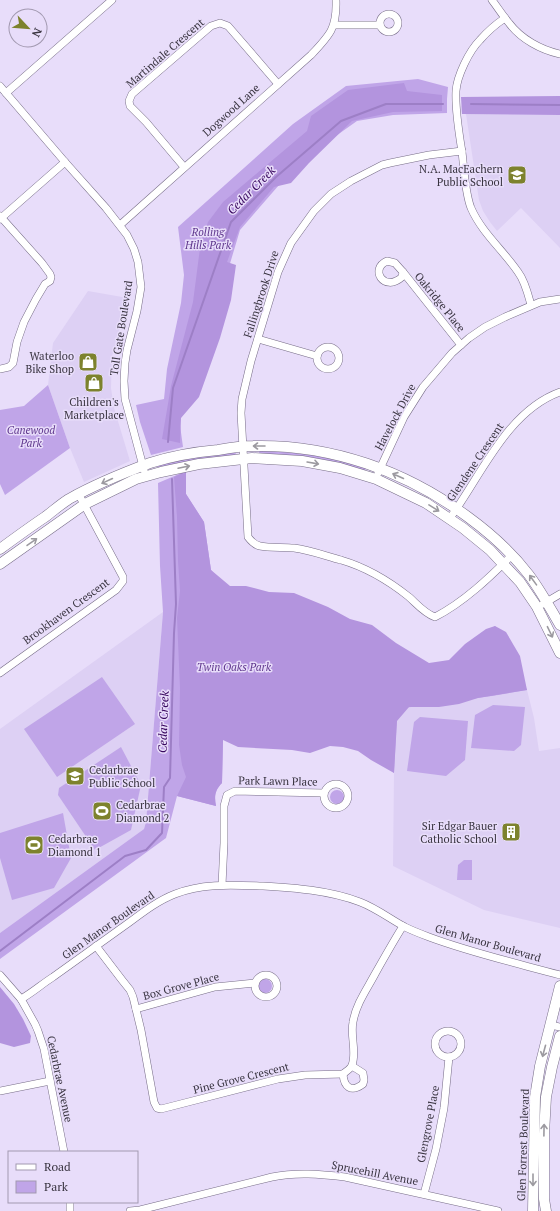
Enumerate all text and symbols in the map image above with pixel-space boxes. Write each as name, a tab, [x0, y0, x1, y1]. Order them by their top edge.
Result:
north arrow	[8, 8, 48, 48]
street label: Martindale Crescent	[123, 15, 207, 91]
text: N	[29, 26, 45, 40]
street label: Dogwood Lane	[200, 80, 263, 139]
place label: N.A. MacEachern Public School	[419, 162, 503, 189]
water label: Cedar Creek	[224, 163, 278, 217]
school or university icon: N.A. MacEachern Public School	[506, 164, 528, 186]
park label: Rolling Hills Park	[184, 225, 232, 252]
street label: Fallingbrook Drive	[240, 248, 282, 339]
street label: Oakridge Place	[412, 269, 469, 335]
street label: Toll Gate Boulevard	[107, 279, 135, 377]
place label: Waterloo Bike Shop	[26, 349, 74, 376]
shop icon: Waterloo Bike Shop	[77, 351, 99, 373]
shop icon: Children's Marketplace	[83, 372, 105, 394]
street label: Havelock Drive	[372, 381, 419, 453]
place label: Children's Marketplace	[64, 395, 124, 422]
street label: Glendene Crescent	[443, 420, 507, 504]
park label: Canewood Park	[7, 423, 55, 450]
one-way arrow	[253, 442, 266, 450]
one-way arrow	[306, 459, 319, 467]
one-way arrow	[177, 462, 190, 470]
one-way arrow	[393, 472, 405, 479]
one-way arrow	[101, 478, 113, 485]
one-way arrow	[428, 504, 439, 512]
one-way arrow	[26, 538, 37, 546]
street label: Brookhaven Crescent	[20, 575, 112, 647]
one-way arrow	[529, 575, 537, 586]
one-way arrow	[547, 625, 554, 637]
park label: Twin Oaks Park	[197, 660, 272, 674]
water label: Cedar Creek	[154, 690, 172, 753]
place label: Cedarbrae Public School	[89, 763, 155, 790]
school or university icon: Cedarbrae Public School	[64, 765, 86, 787]
street label: Park Lawn Place	[238, 773, 318, 789]
place label: Cedarbrae Diamond 2	[116, 798, 170, 825]
sports icon: Cedarbrae Diamond 2	[91, 800, 113, 822]
place label: Sir Edgar Bauer Catholic School	[420, 819, 498, 846]
building icon: Sir Edgar Bauer Catholic School	[500, 821, 522, 843]
place label: Cedarbrae Diamond 1	[48, 832, 101, 859]
sports icon: Cedarbrae Diamond 1	[23, 834, 45, 856]
street label: Glen Manor Boulevard	[59, 888, 157, 962]
street label: Glen Manor Boulevard	[433, 921, 543, 965]
street label: Box Grove Place	[141, 969, 221, 1003]
street label: Cedarbrae Avenue	[44, 1034, 76, 1124]
one-way arrow	[539, 1044, 547, 1057]
street label: Pine Grove Crescent	[191, 1059, 291, 1097]
street label: Glengrove Place	[414, 1084, 442, 1164]
street label: Glen Forrest Boulevard	[514, 1089, 532, 1201]
one-way arrow	[541, 1124, 548, 1137]
legend	[8, 1151, 138, 1203]
street label: Sprucehill Avenue	[330, 1158, 420, 1188]
text: Road	[44, 1159, 71, 1174]
one-way arrow	[529, 1173, 537, 1186]
text: Park	[44, 1179, 69, 1194]

